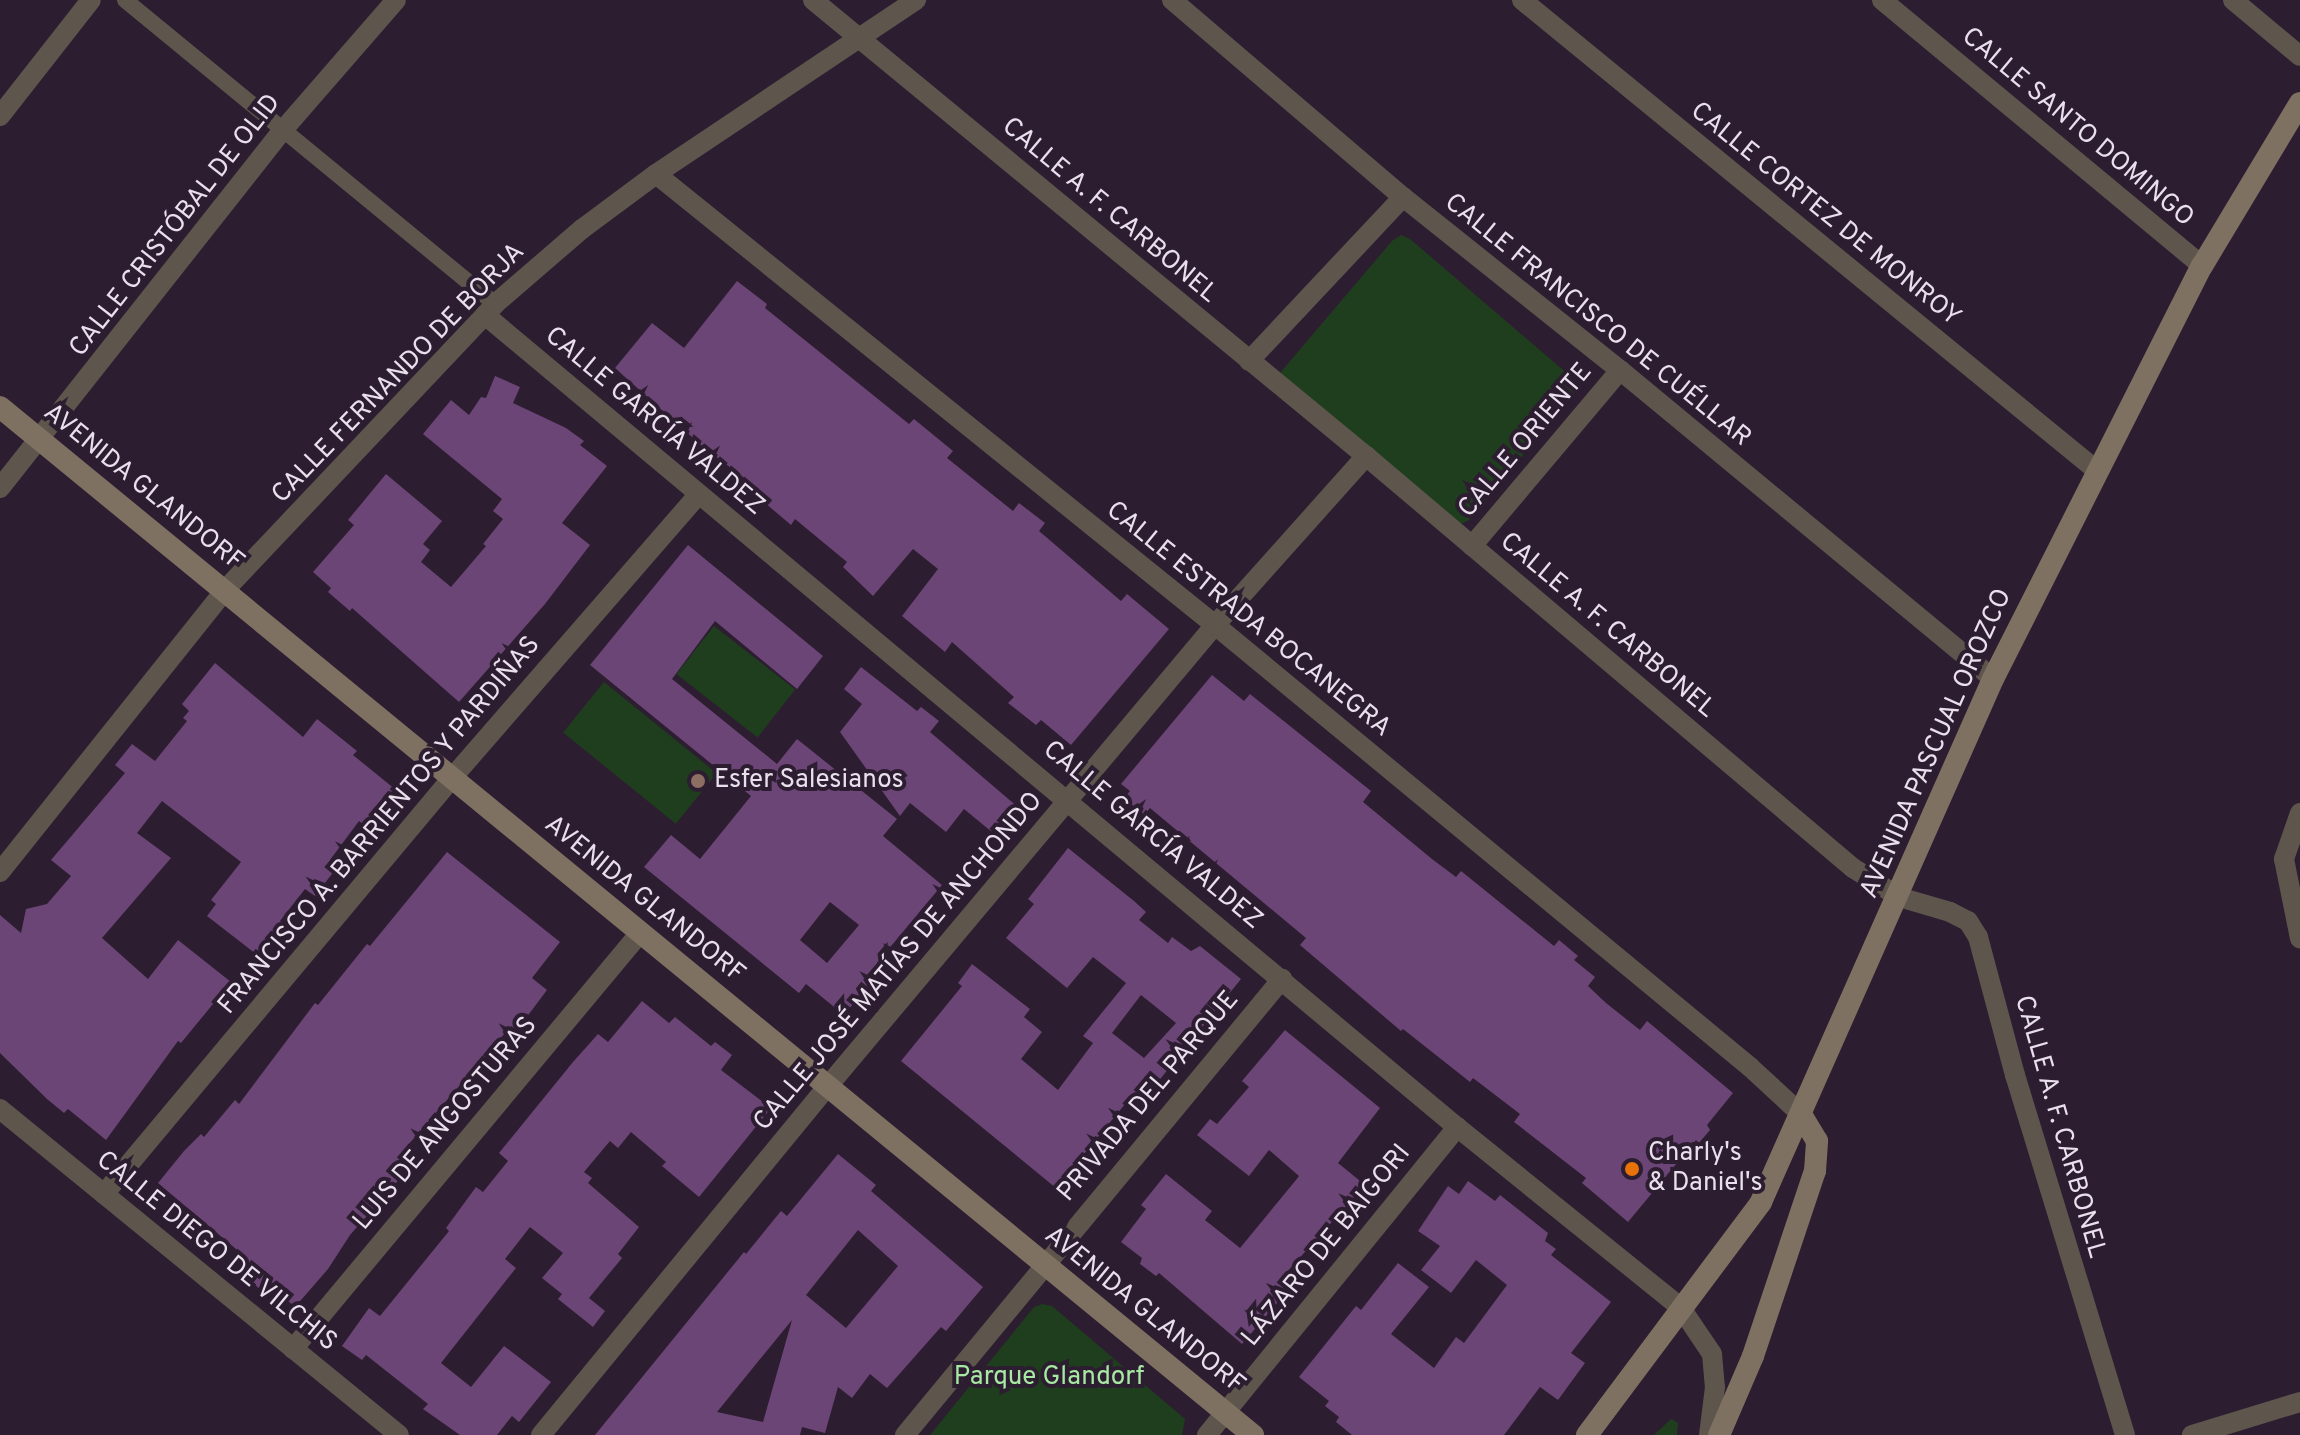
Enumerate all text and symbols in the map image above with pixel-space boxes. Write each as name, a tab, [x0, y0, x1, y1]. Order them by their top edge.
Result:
street label: CALLE SANTO DOMINGO	[1955, 22, 2199, 234]
street label: CALLE CRISTÓBAL DE OLID	[64, 88, 288, 364]
street label: CALLE CORTEZ DE MONROY	[1684, 96, 1966, 334]
street label: CALLE A. F. CARBONEL	[994, 111, 1224, 311]
street label: CALLE FRANCISCO DE CUÉLLAR	[1437, 188, 1757, 454]
street label: CALLE FERNANDO DE BORJA	[266, 237, 532, 511]
street label: CALLE GARCÍA VALDEZ	[537, 320, 771, 524]
street label: CALLE ORIENTE	[1452, 357, 1600, 525]
street label: AVENIDA GLANDORF	[36, 397, 250, 579]
street label: CALLE ESTRADA BOCANEGRA	[1099, 495, 1397, 745]
street label: CALLE A. F. CARBONEL	[1492, 526, 1722, 726]
street label: AVENIDA PASCUAL OROZCO	[1854, 584, 2020, 904]
street label: FRANCISCO A. BARRIENTOS Y PARDIÑAS	[211, 629, 549, 1023]
street label: CALLE GARCÍA VALDEZ	[1035, 734, 1269, 938]
place label: Esfer Salesianos	[714, 765, 904, 797]
marker: Esfer Salesianos	[689, 772, 707, 790]
street label: CALLE JOSÉ MATÍAS DE ANCHONDO	[748, 786, 1050, 1138]
street label: AVENIDA GLANDORF	[537, 809, 751, 991]
street label: PRIVADA DEL PARQUE	[1051, 985, 1247, 1209]
street label: CALLE A. F. CARBONEL	[2006, 992, 2112, 1262]
street label: LUIS DE ANGOSTURAS	[347, 1010, 545, 1238]
place label: Charly's & Daniel's	[1648, 1138, 1763, 1200]
street label: LÁZARO DE BAIGORI	[1236, 1139, 1418, 1353]
street label: CALLE DIEGO DE VILCHIS	[89, 1145, 343, 1359]
marker: Charly's & Daniel's	[1623, 1160, 1641, 1178]
street label: AVENIDA GLANDORF	[1037, 1220, 1251, 1402]
park label: Parque Glandorf	[954, 1362, 1144, 1394]

